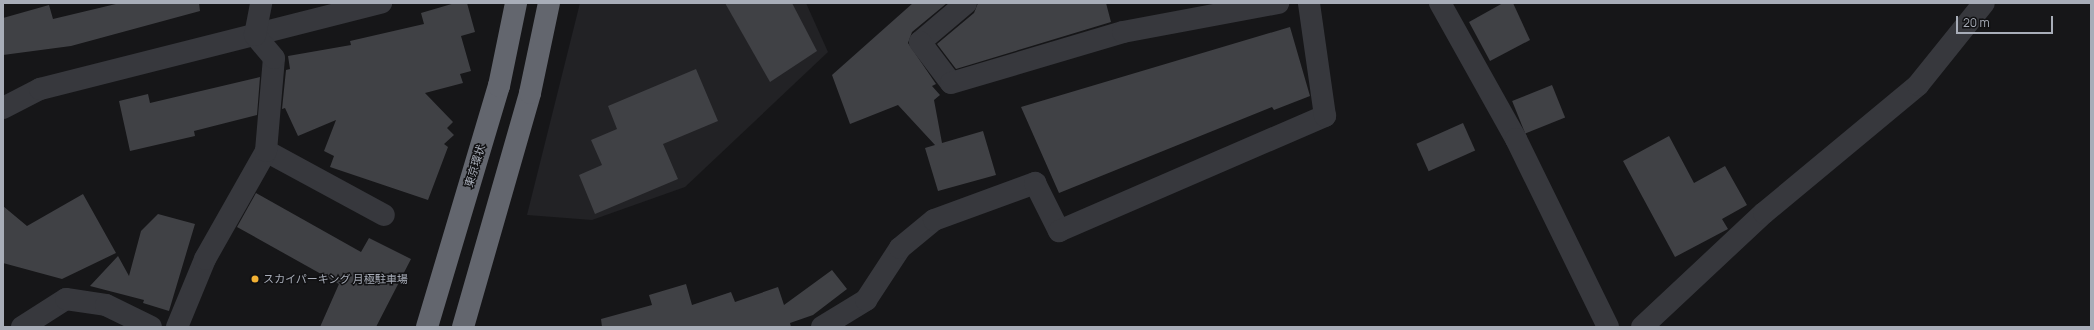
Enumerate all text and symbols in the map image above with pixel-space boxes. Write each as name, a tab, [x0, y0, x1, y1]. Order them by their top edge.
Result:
scale bar	[1958, 8, 2055, 34]
text: 20 m	[1963, 14, 1990, 31]
street label: 東京環状	[462, 143, 488, 189]
place label: スカイパーキング 月極駐車場	[263, 272, 408, 286]
marker: スカイパーキング 月極駐車場	[250, 274, 260, 284]

